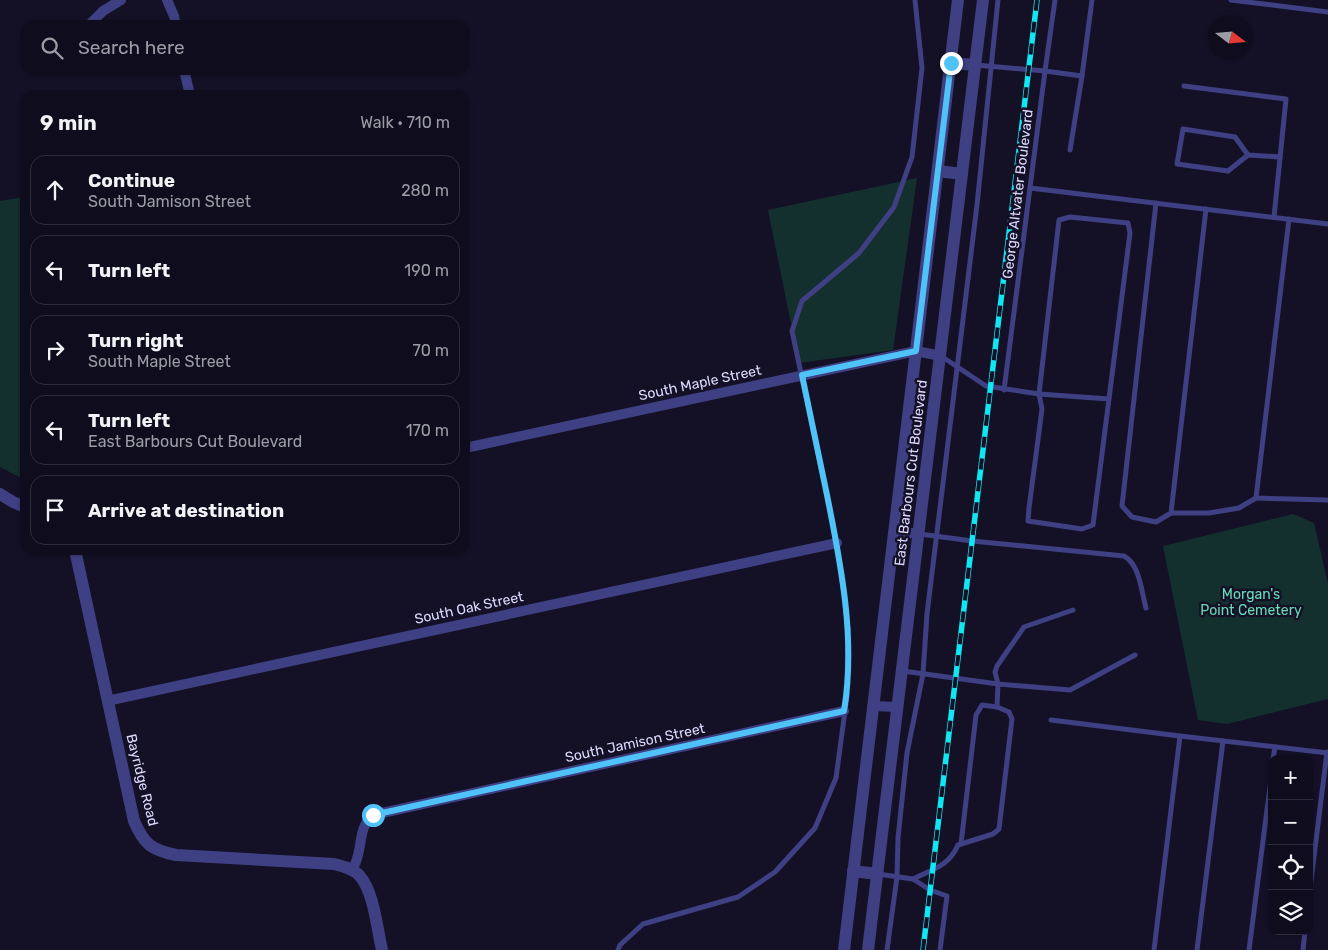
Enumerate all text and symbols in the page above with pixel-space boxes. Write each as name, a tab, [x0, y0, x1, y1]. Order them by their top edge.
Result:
north arrow	[1208, 15, 1253, 60]
search box	[20, 20, 470, 75]
icon: search	[38, 34, 66, 62]
text: Search here	[78, 36, 185, 59]
route end	[940, 52, 963, 75]
street label: George Altvater Boulevard	[999, 108, 1037, 280]
text: 9 min	[40, 110, 97, 135]
text: Walk · 710 m	[360, 113, 450, 132]
text: Continue	[88, 169, 175, 192]
icon: ahead	[41, 176, 69, 204]
text: 280 m	[401, 181, 449, 200]
text: South Jamison Street	[88, 192, 251, 211]
icon: left	[41, 256, 69, 284]
text: Turn left	[88, 259, 170, 282]
text: 190 m	[404, 261, 449, 280]
text: Turn right	[88, 329, 183, 352]
icon: right	[41, 336, 69, 364]
text: 70 m	[412, 341, 449, 360]
text: South Maple Street	[88, 352, 231, 371]
street label: South Maple Street	[637, 362, 763, 404]
street label: East Barbours Cut Boulevard	[891, 379, 931, 567]
text: Turn left	[88, 409, 170, 432]
icon: left	[41, 416, 69, 444]
text: 170 m	[406, 421, 449, 440]
text: East Barbours Cut Boulevard	[88, 432, 302, 451]
icon: arrive	[41, 496, 69, 524]
text: Arrive at destination	[88, 499, 284, 522]
park label: Morgan's Point Cemetery	[1200, 586, 1302, 619]
street label: South Oak Street	[413, 588, 525, 628]
street label: South Jamison Street	[564, 720, 707, 766]
street label: Bayridge Road	[122, 732, 162, 828]
map controls	[1268, 755, 1313, 935]
button: +	[1268, 755, 1313, 800]
button: −	[1268, 800, 1313, 845]
route start	[362, 804, 385, 827]
button: locate	[1268, 845, 1313, 890]
button: layers	[1268, 890, 1313, 935]

